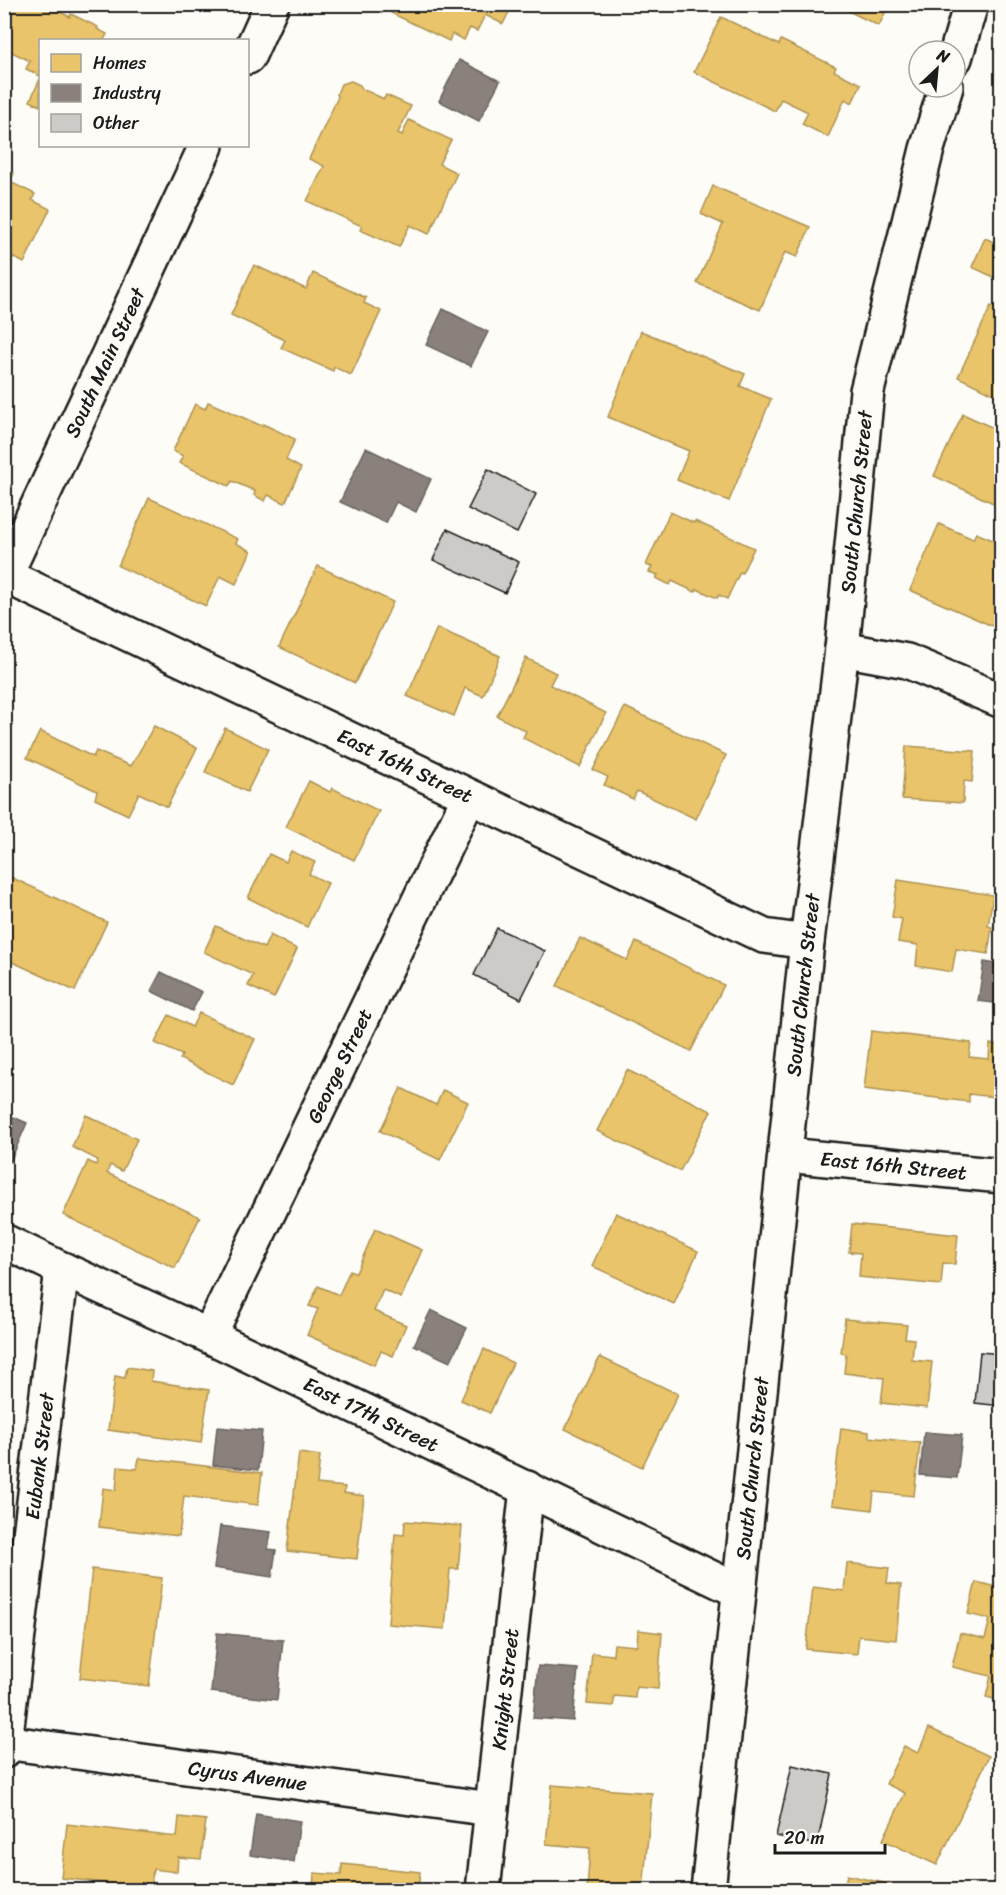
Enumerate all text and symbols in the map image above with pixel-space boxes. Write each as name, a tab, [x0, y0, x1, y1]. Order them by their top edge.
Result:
legend	[39, 39, 249, 147]
north arrow	[907, 39, 967, 99]
text: N	[931, 40, 956, 72]
text: Homes	[93, 47, 147, 79]
text: Industry	[92, 77, 162, 109]
text: Other	[93, 107, 140, 139]
street label: South Main Street	[55, 281, 155, 443]
street label: South Church Street	[830, 408, 883, 595]
street label: East 16th Street	[331, 718, 479, 813]
street label: South Church Street	[776, 891, 830, 1078]
street label: George Street	[297, 1002, 382, 1129]
street label: East 16th Street	[819, 1141, 969, 1190]
street label: East 17th Street	[297, 1366, 445, 1462]
street label: South Church Street	[725, 1374, 779, 1561]
street label: Eubank Street	[14, 1390, 65, 1522]
street label: Knight Street	[481, 1626, 529, 1752]
street label: Cyrus Avenue	[186, 1750, 309, 1801]
scale bar	[775, 1817, 884, 1855]
text: 20 m	[784, 1822, 824, 1854]

